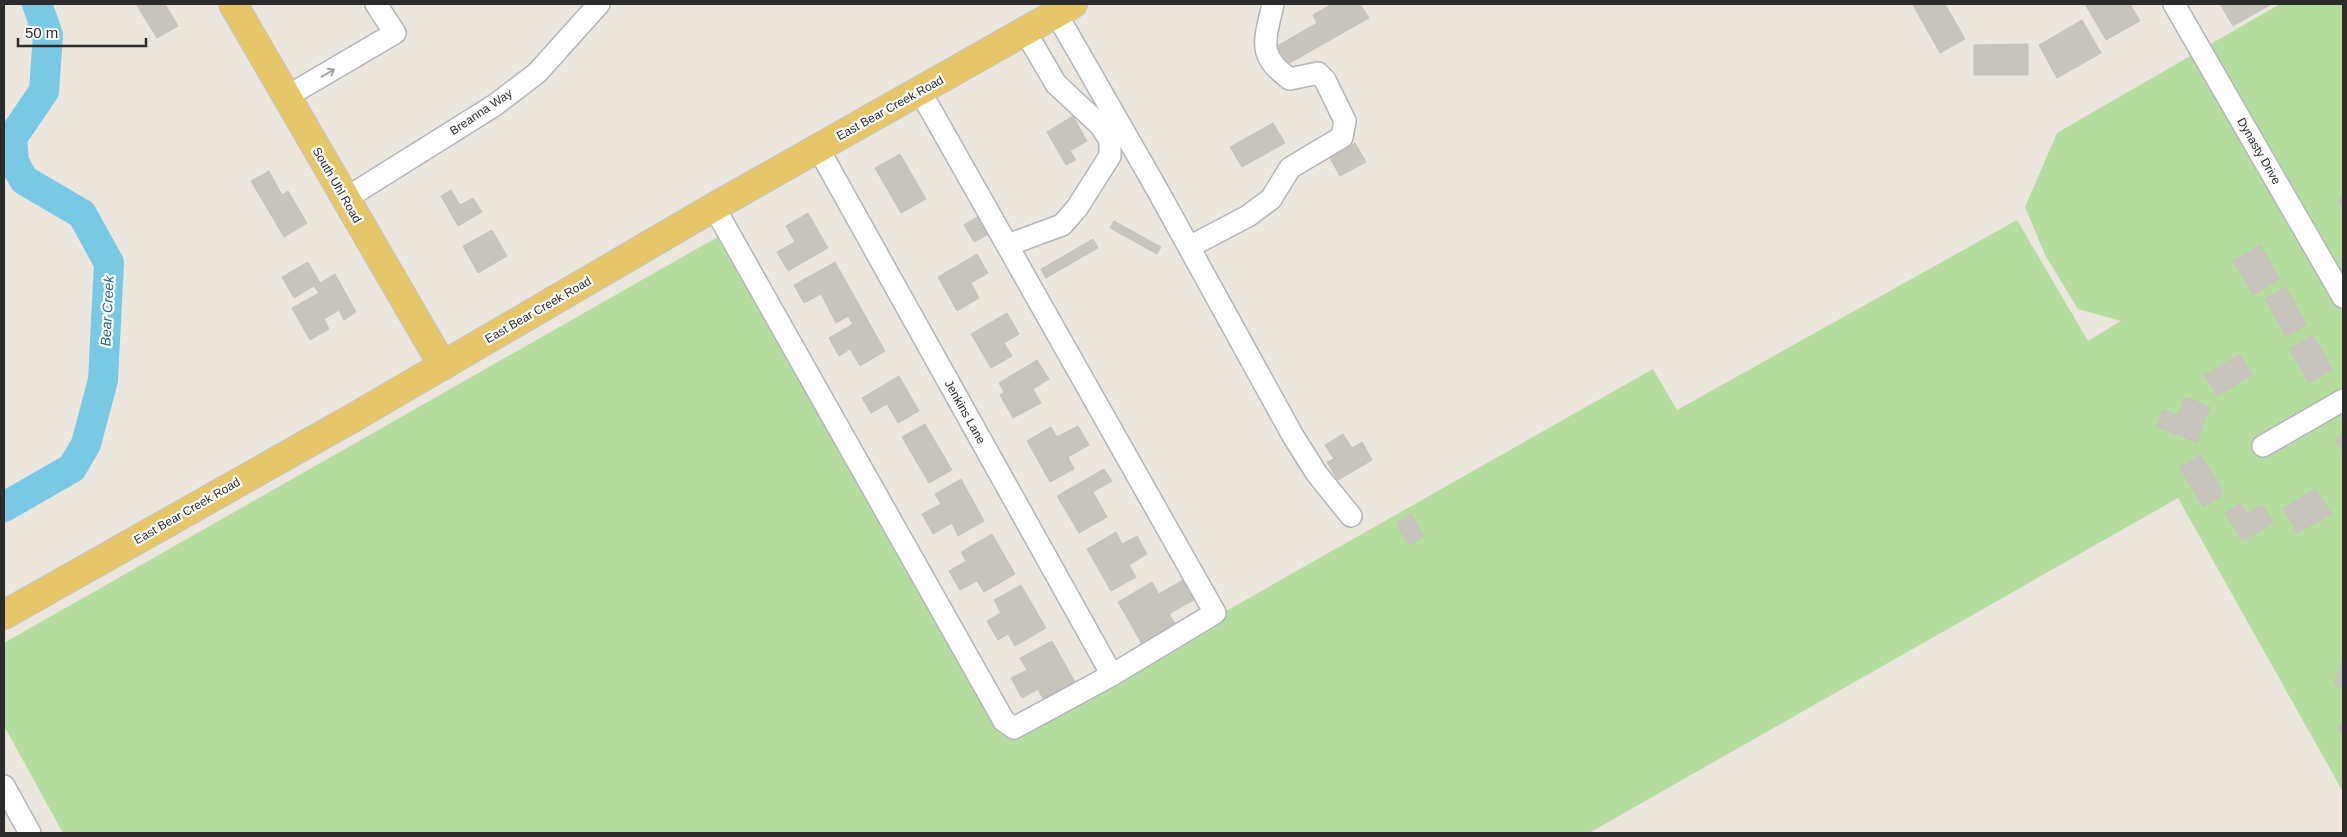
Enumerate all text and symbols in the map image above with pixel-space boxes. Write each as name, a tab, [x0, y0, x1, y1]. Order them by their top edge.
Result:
scale bar	[18, 15, 145, 47]
text: 50 m	[25, 24, 58, 41]
one-way arrow	[320, 67, 334, 77]
street label: East Bear Creek Road	[834, 73, 946, 143]
street label: Breanna Way	[447, 86, 515, 138]
street label: Dynasty Drive	[2234, 115, 2284, 187]
street label: South Uhl Road	[310, 145, 364, 225]
water label: Bear Creek	[97, 274, 117, 347]
street label: East Bear Creek Road	[483, 274, 593, 346]
street label: Jenkins Lane	[942, 378, 988, 447]
street label: East Bear Creek Road	[132, 475, 242, 547]

